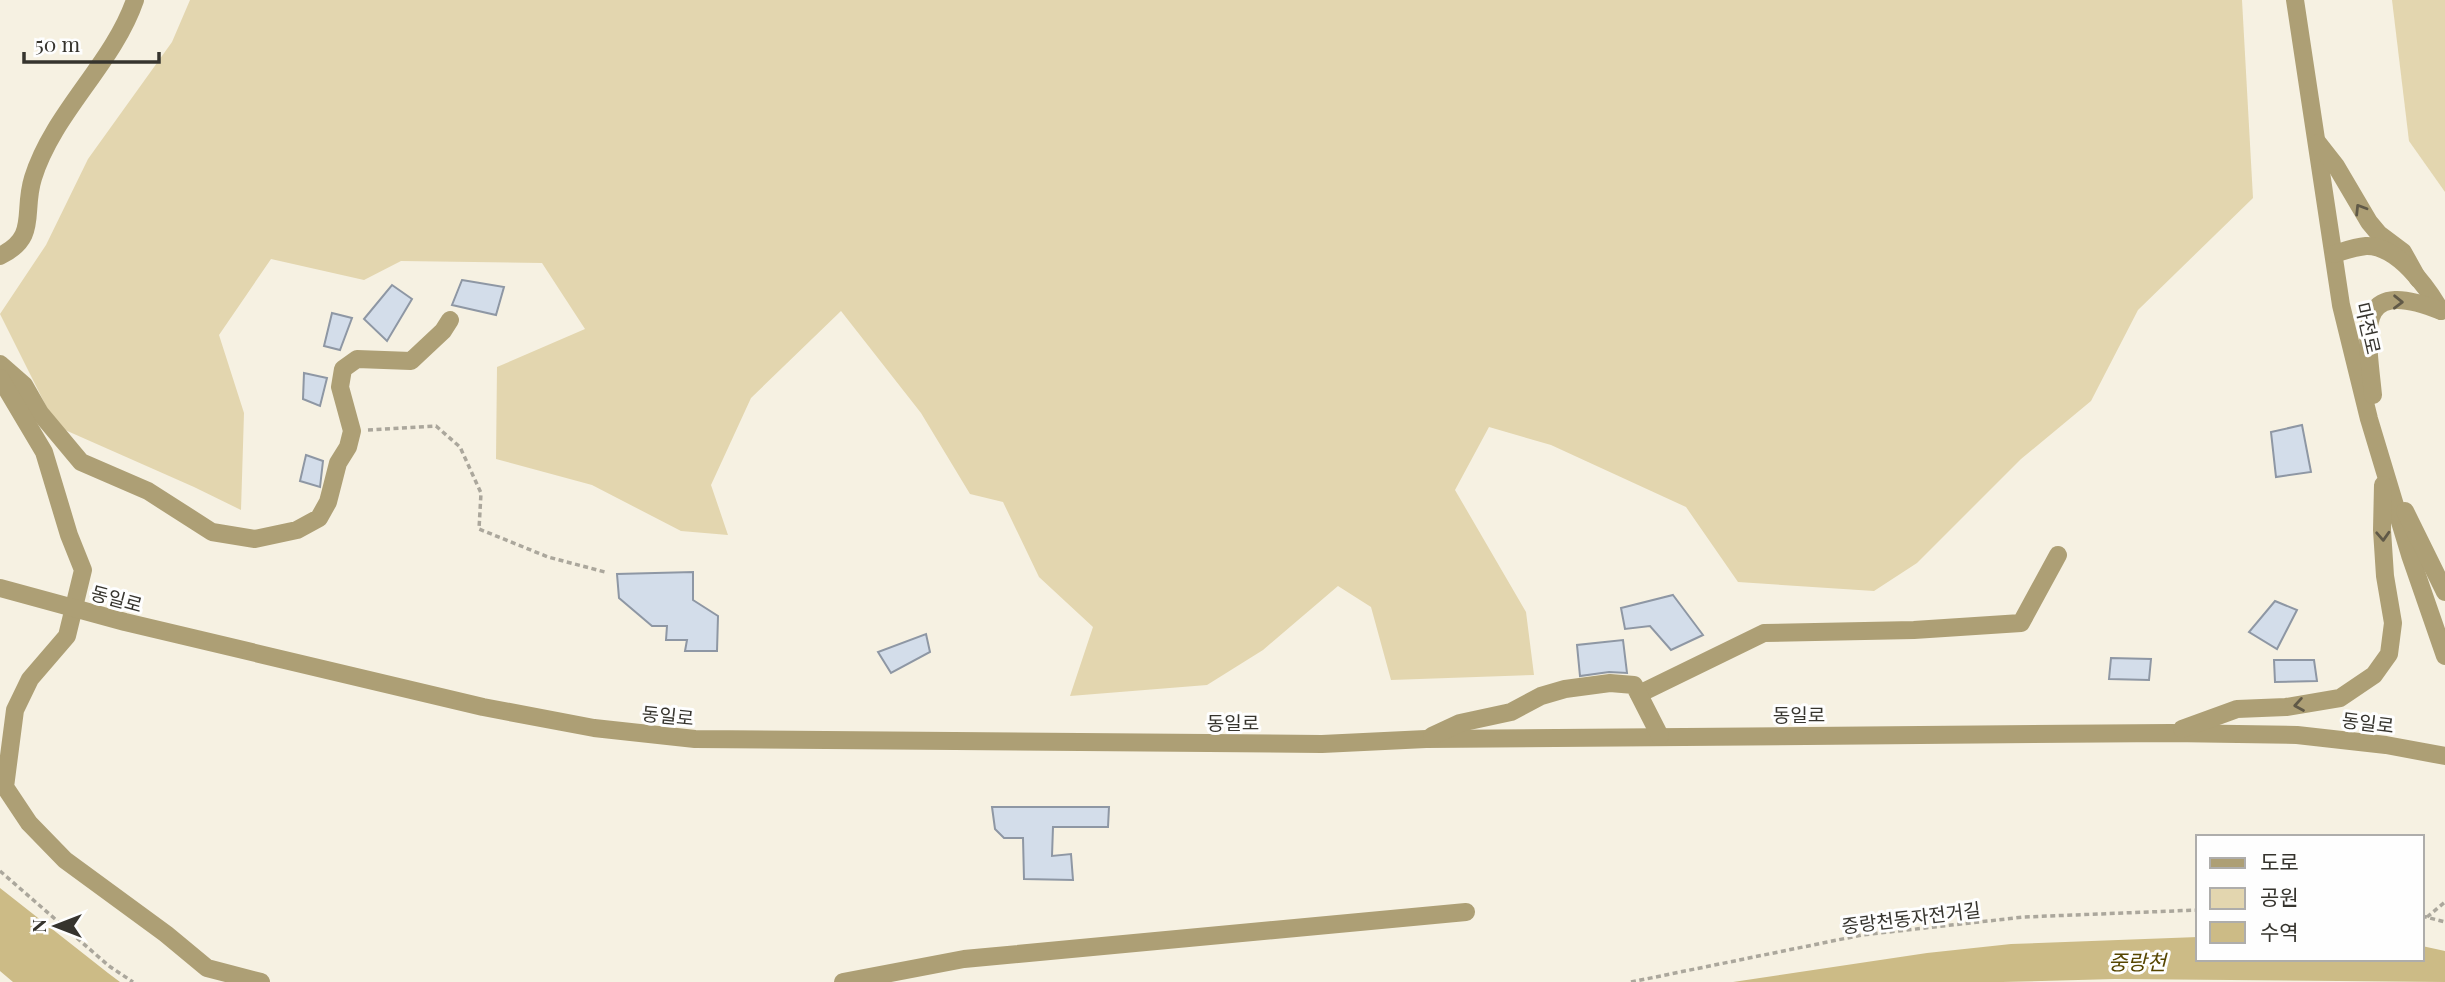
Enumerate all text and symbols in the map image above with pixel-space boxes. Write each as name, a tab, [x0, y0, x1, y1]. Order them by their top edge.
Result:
scale bar	[24, 21, 159, 65]
text: 50 m	[35, 29, 81, 57]
one-way arrow	[2356, 203, 2369, 216]
one-way arrow	[2392, 294, 2403, 309]
street label: 마전로	[2350, 300, 2388, 356]
one-way arrow	[2375, 530, 2390, 541]
street label: 동일로	[88, 579, 146, 617]
one-way arrow	[2293, 697, 2305, 712]
street label: 동일로	[641, 699, 695, 731]
street label: 동일로	[1773, 701, 1825, 727]
street label: 동일로	[2340, 706, 2396, 738]
street label: 동일로	[1207, 709, 1259, 735]
legend	[2196, 835, 2424, 961]
text: 도로	[2260, 847, 2299, 875]
text: 공원	[2260, 882, 2299, 910]
north arrow	[21, 891, 91, 961]
street label: 중랑천동자전거길	[1840, 896, 1982, 938]
text: 수역	[2260, 917, 2299, 945]
text: N	[25, 919, 51, 933]
water label: 중랑천	[2108, 947, 2169, 975]

